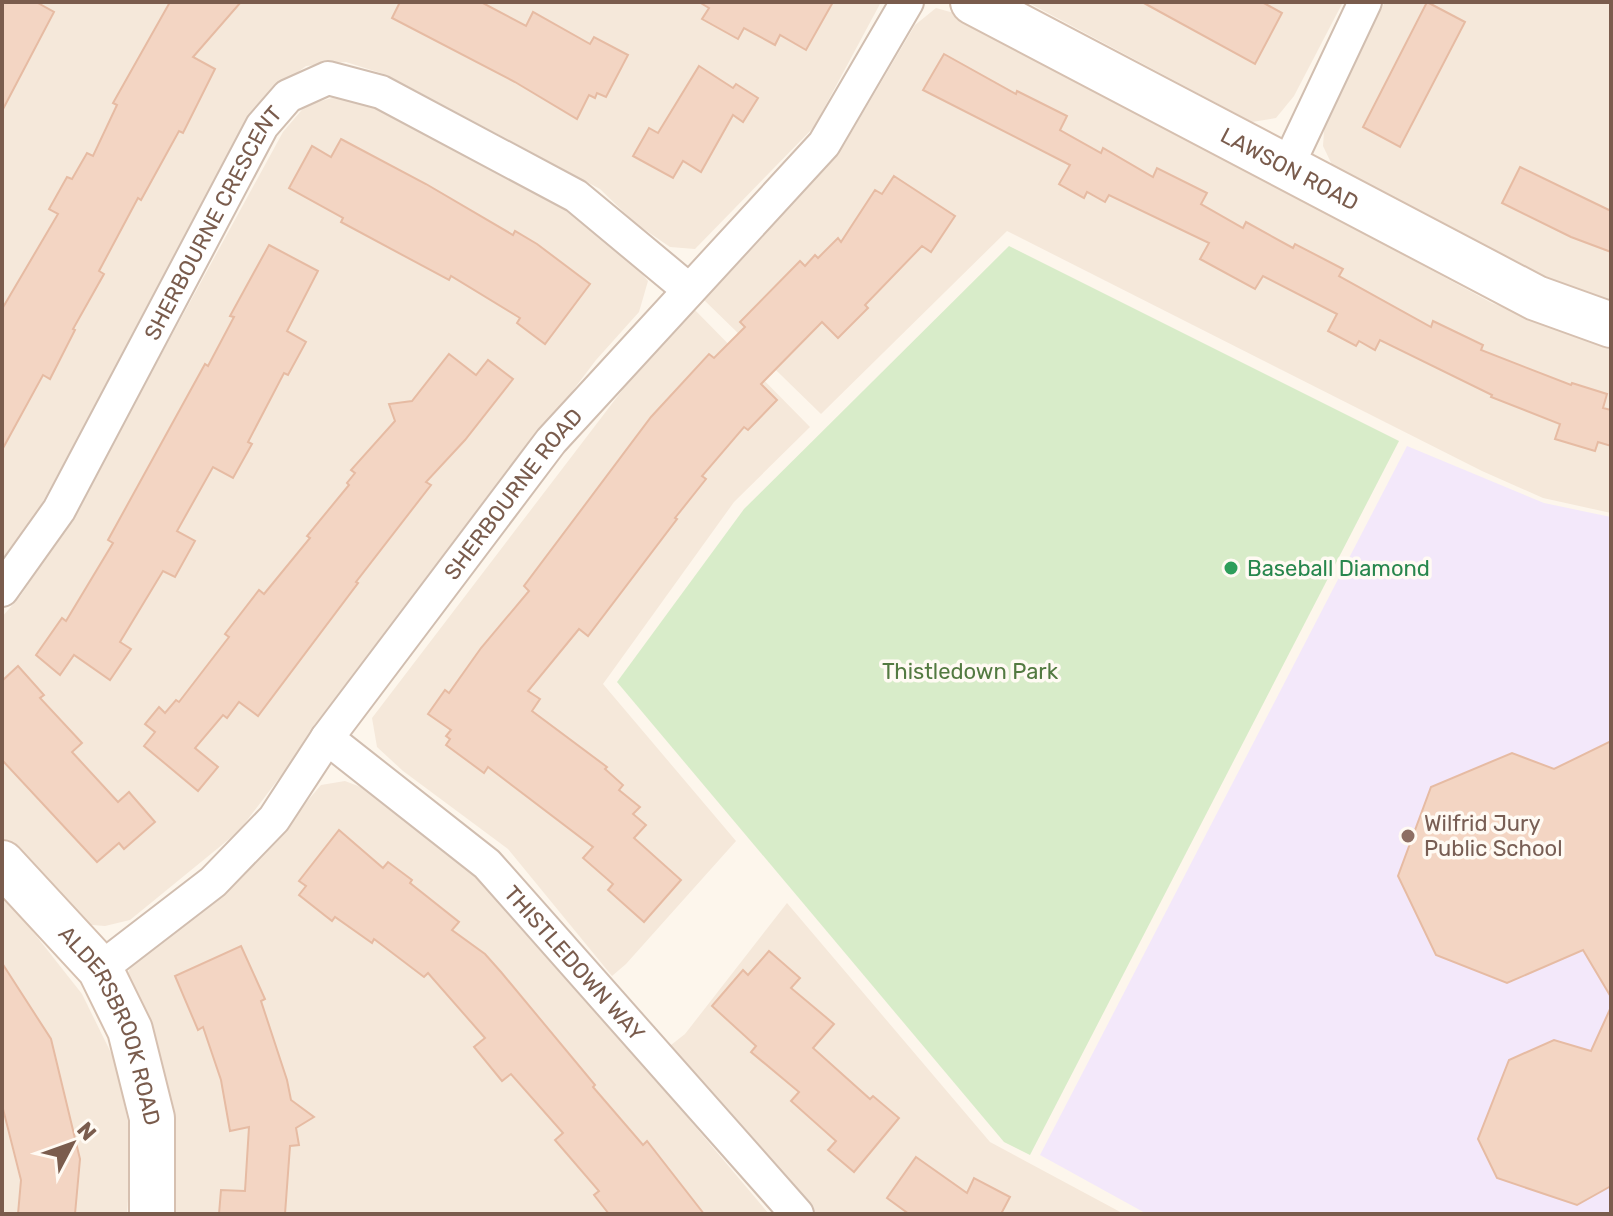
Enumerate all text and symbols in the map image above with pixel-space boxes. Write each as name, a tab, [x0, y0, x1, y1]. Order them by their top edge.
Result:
street label: SHERBOURNE CRESCENT	[138, 100, 288, 345]
street label: LAWSON ROAD	[1216, 122, 1363, 216]
street label: SHERBOURNE ROAD	[438, 403, 588, 585]
place label: Baseball Diamond	[1247, 555, 1430, 582]
marker: Baseball Diamond	[1222, 559, 1240, 577]
park label: Thistledown Park	[882, 658, 1059, 685]
place label: Wilfrid Jury Public School	[1424, 810, 1563, 862]
marker: Wilfrid Jury Public School	[1399, 827, 1417, 845]
street label: THISTLEDOWN WAY	[498, 880, 650, 1047]
street label: ALDERSBROOK ROAD	[53, 920, 166, 1128]
north arrow	[32, 1104, 112, 1184]
text: N	[71, 1116, 102, 1146]

